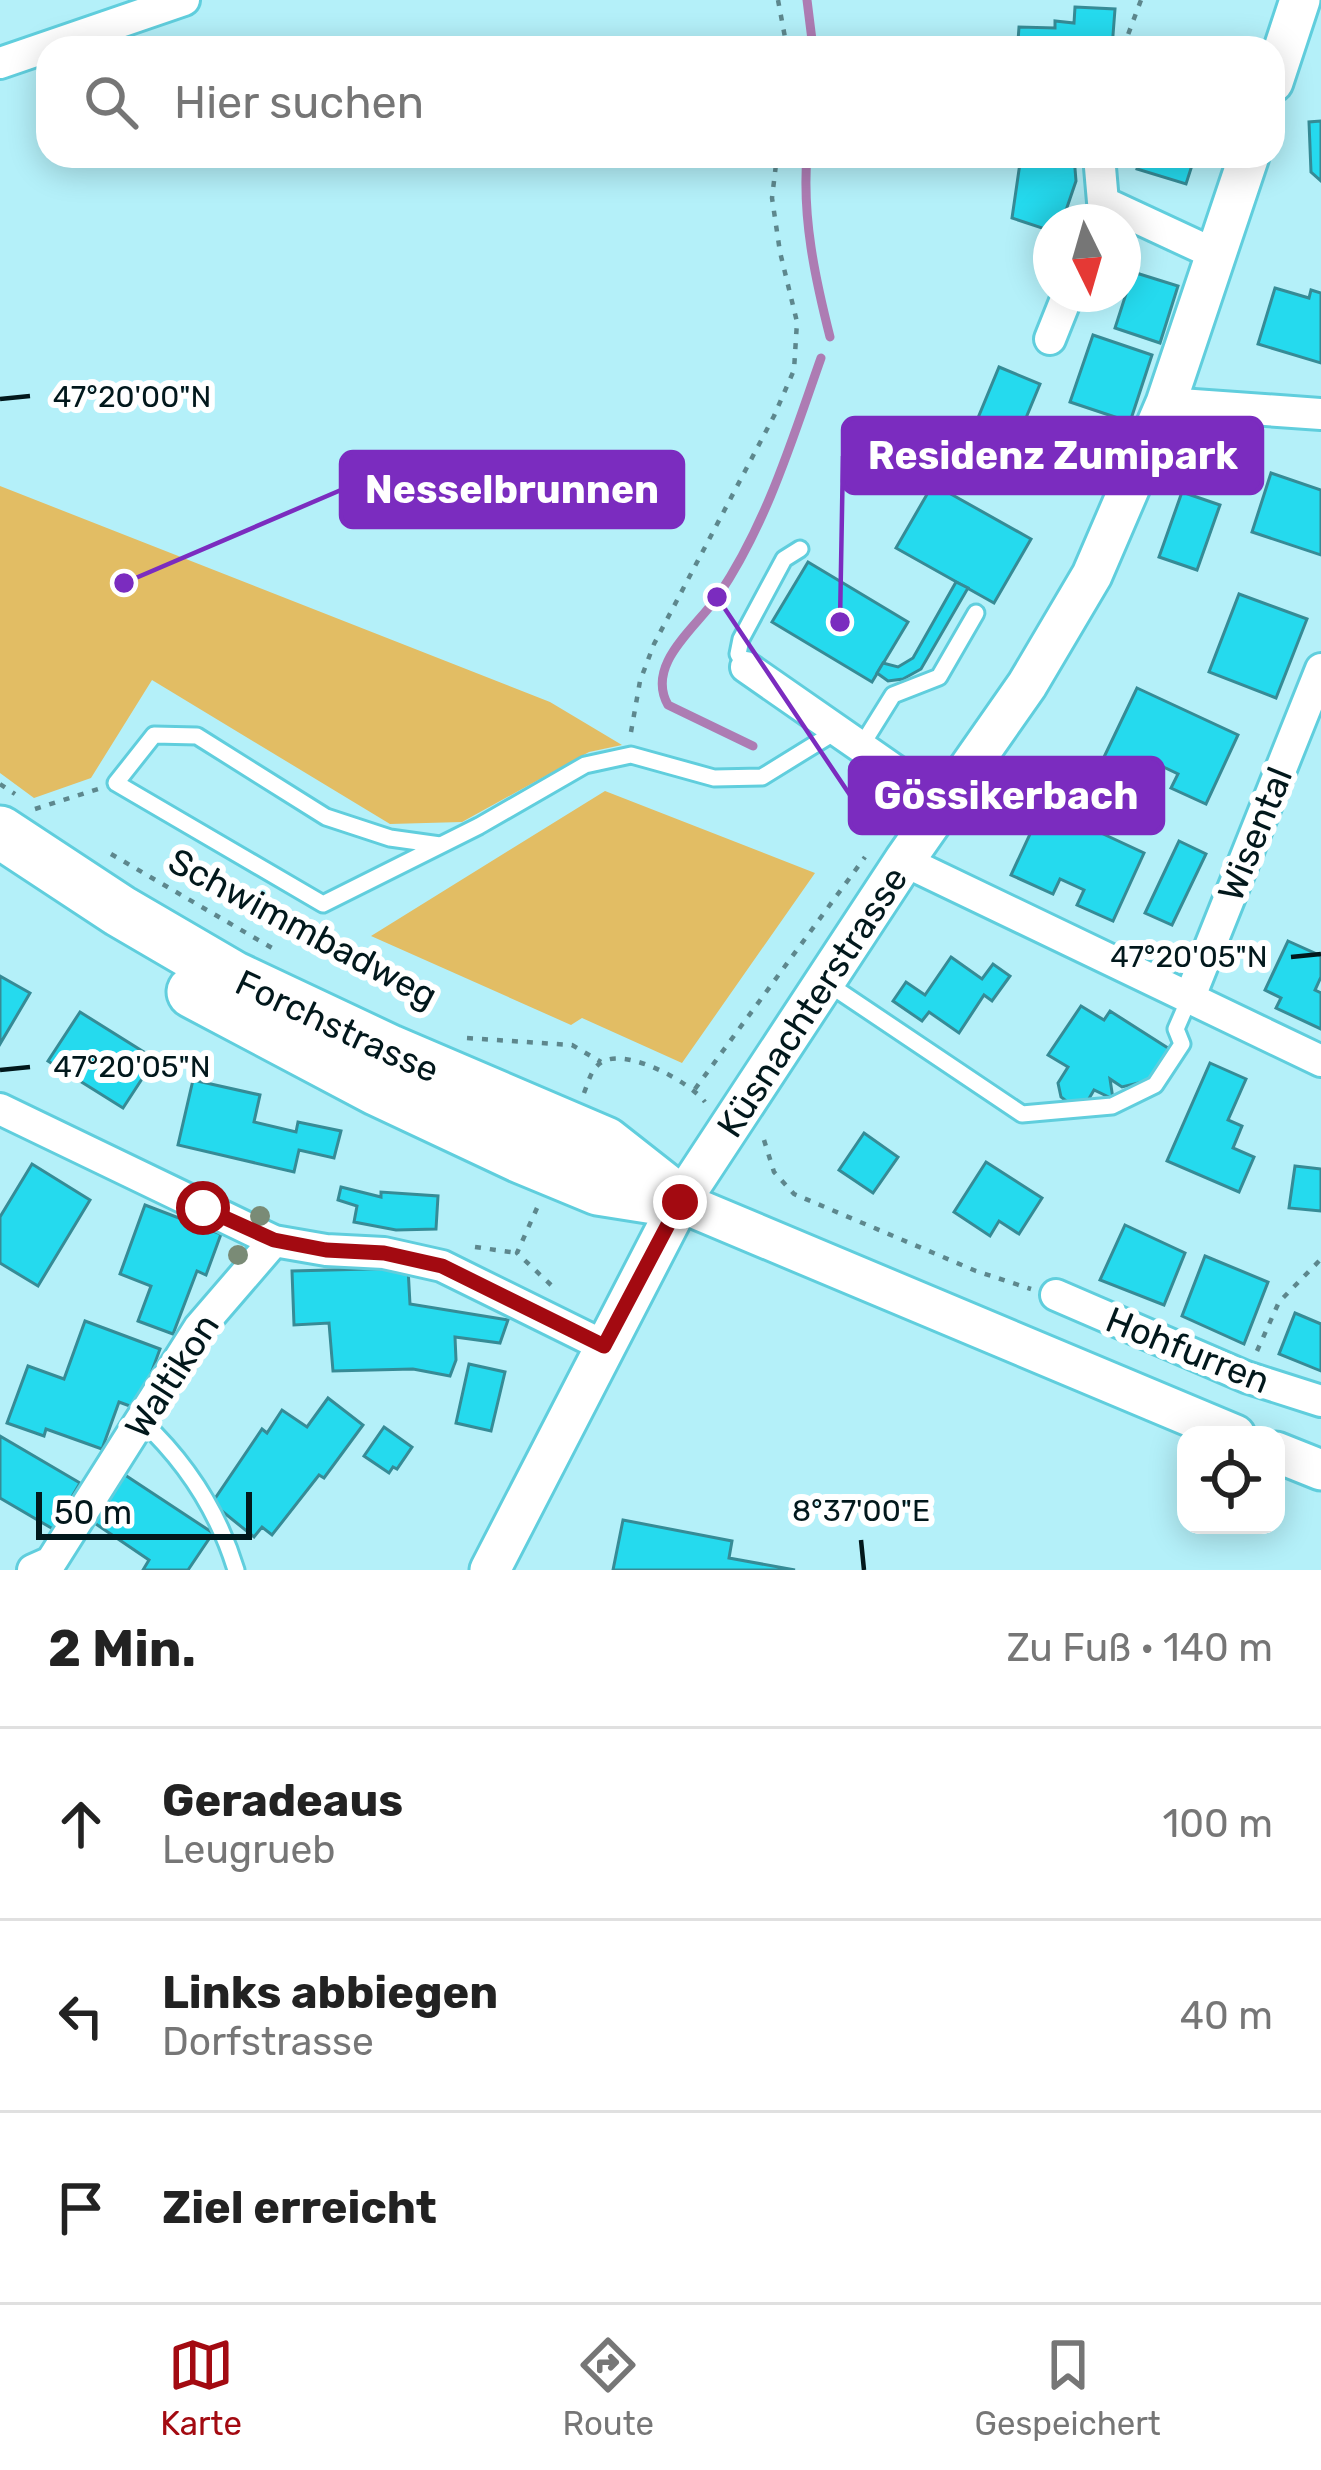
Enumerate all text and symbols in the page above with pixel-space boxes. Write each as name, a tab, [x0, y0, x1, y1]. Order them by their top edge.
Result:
search box	[36, 36, 1285, 168]
icon: search	[78, 69, 144, 135]
text: Hier suchen	[174, 76, 424, 129]
north arrow	[1033, 204, 1141, 312]
text: 47°20'00"N	[53, 379, 211, 415]
callout: Residenz Zumipark	[843, 418, 1262, 493]
text: Residenz Zumipark	[868, 433, 1238, 479]
callout: Nesselbrunnen	[341, 452, 683, 527]
text: Nesselbrunnen	[365, 467, 659, 513]
callout: Gössikerbach	[850, 758, 1163, 833]
street label: Wisental	[1209, 761, 1301, 907]
text: Gössikerbach	[874, 773, 1138, 819]
street label: Schwimmbadweg	[161, 839, 445, 1017]
street label: Küsnachterstrasse	[707, 858, 916, 1145]
text: 47°20'05"N	[1110, 939, 1268, 975]
street label: Forchstrasse	[229, 960, 446, 1091]
text: 47°20'05"N	[53, 1049, 211, 1085]
route end	[653, 1175, 707, 1229]
route start	[176, 1181, 230, 1235]
street label: Hohfurren	[1100, 1298, 1276, 1402]
street label: Waltikon	[116, 1306, 228, 1446]
map controls	[1177, 1426, 1285, 1534]
button: locate	[1177, 1426, 1285, 1534]
scale bar	[36, 1486, 252, 1539]
text: 50 m	[54, 1493, 132, 1532]
text: 8°37'00"E	[792, 1493, 930, 1529]
text: 2 Min.	[48, 1618, 196, 1679]
text: Zu Fuß · 140 m	[1007, 1625, 1273, 1671]
text: Geradeaus	[162, 1774, 403, 1827]
icon: ahead	[48, 1791, 114, 1857]
text: 100 m	[1163, 1801, 1273, 1847]
text: Leugrueb	[162, 1827, 336, 1873]
text: Links abbiegen	[162, 1966, 498, 2019]
icon: left	[48, 1983, 114, 2049]
text: 40 m	[1180, 1993, 1273, 2039]
text: Dorfstrasse	[162, 2019, 374, 2065]
icon: arrive	[48, 2175, 114, 2241]
text: Ziel erreicht	[162, 2181, 437, 2234]
tab: Karte	[160, 2332, 242, 2443]
tab: Route	[562, 2332, 654, 2443]
tab: Gespeichert	[975, 2332, 1161, 2443]

